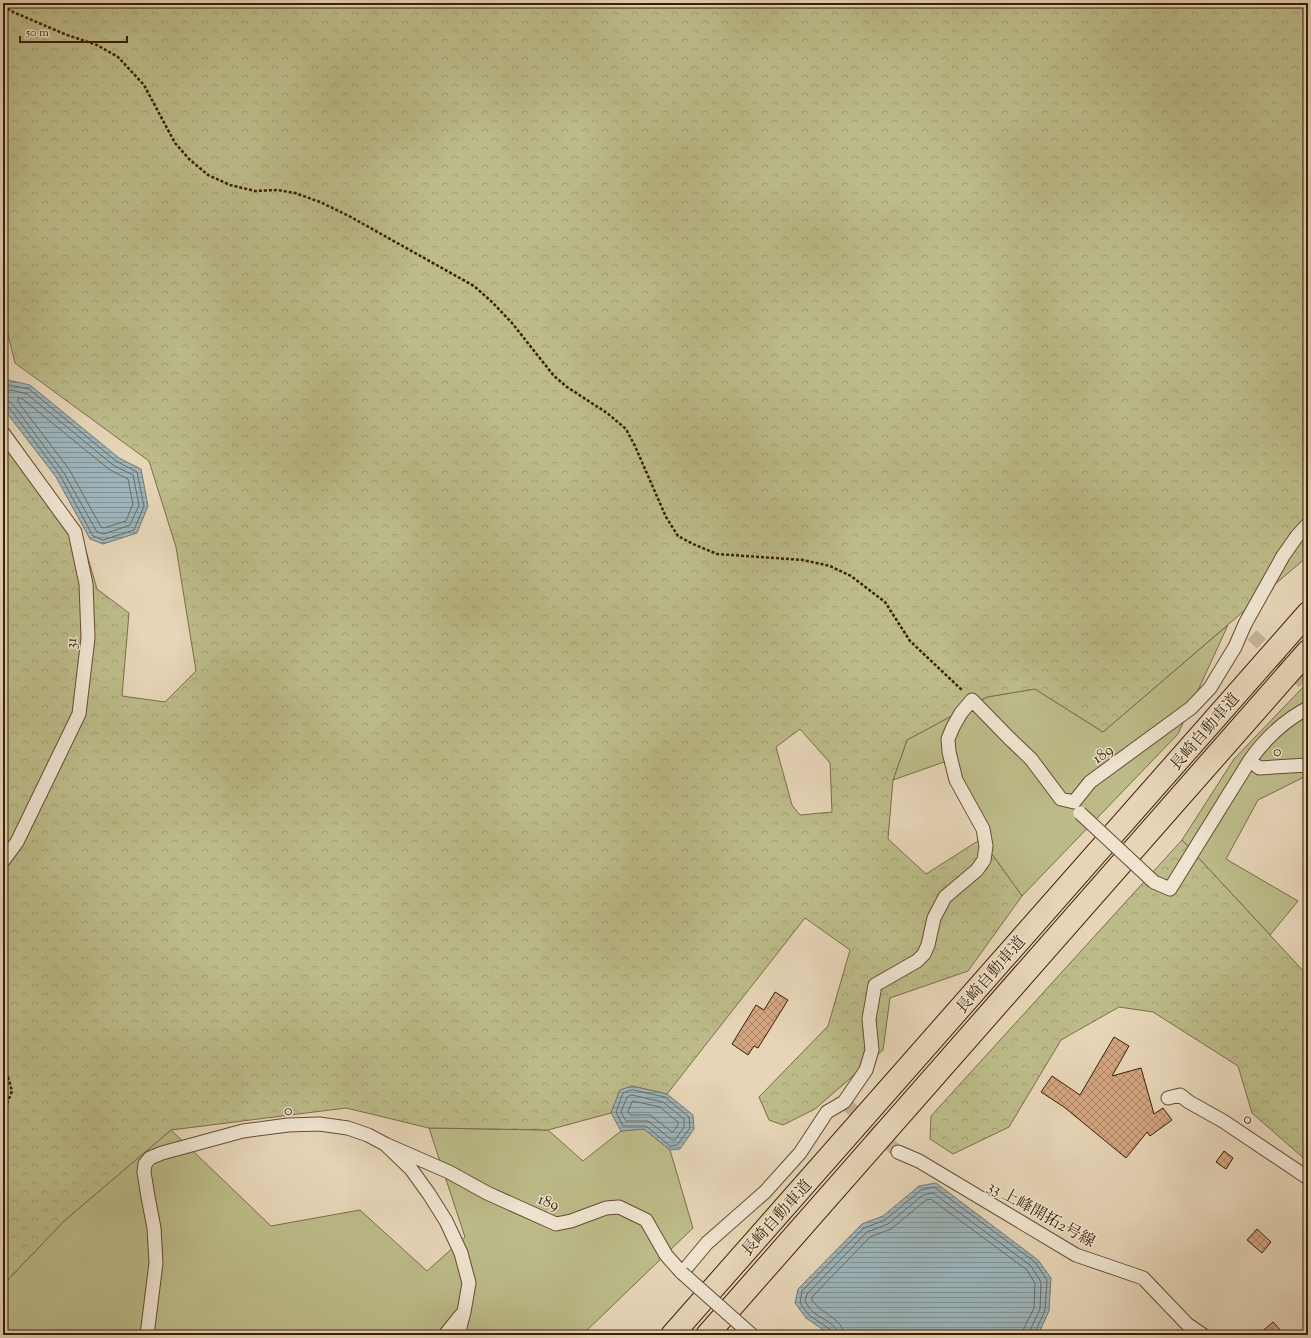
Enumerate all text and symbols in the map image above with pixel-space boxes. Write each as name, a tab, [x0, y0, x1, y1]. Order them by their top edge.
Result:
scale bar	[20, 18, 127, 44]
text: 50 m	[25, 24, 49, 42]
street label: 31	[61, 636, 84, 650]
street label: 長崎自動車道	[1166, 689, 1246, 776]
street label: 189	[1088, 739, 1119, 771]
street label: 0	[1272, 741, 1282, 764]
street label: 長崎自動車道	[952, 932, 1032, 1019]
street label: 0	[283, 1100, 293, 1123]
street label: 0	[1238, 1108, 1258, 1132]
street label: 長崎自動車道	[737, 1175, 819, 1262]
street label: 33 上峰開拓2号線	[983, 1176, 1099, 1254]
street label: 189	[534, 1189, 562, 1218]

